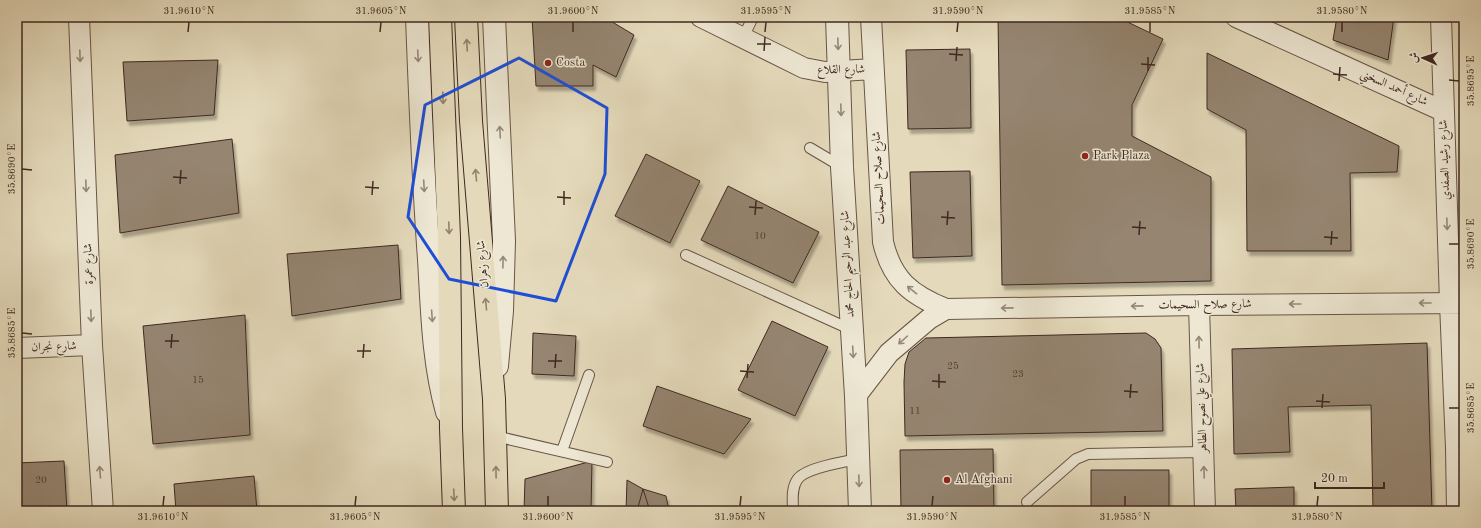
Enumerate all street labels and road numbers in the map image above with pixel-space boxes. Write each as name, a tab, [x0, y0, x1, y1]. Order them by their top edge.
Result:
street label: شارع القلاع	[817, 64, 865, 80]
street label: شارع أحمد السخني	[1356, 65, 1431, 113]
street label: شارع رشيد الصفدي	[1438, 119, 1456, 200]
street label: شارع صلاح السحيمات	[871, 131, 891, 225]
street label: شارع عبد الرحيم الحاج محمد	[839, 210, 862, 318]
street label: شارع زهران	[475, 239, 495, 288]
street label: شارع عمرة	[82, 243, 100, 285]
street label: شارع صلاح السحيمات	[1158, 298, 1252, 316]
street label: شارع نجران	[31, 339, 77, 358]
street label: شارع علي نصوح الطاهر	[1194, 362, 1215, 455]

